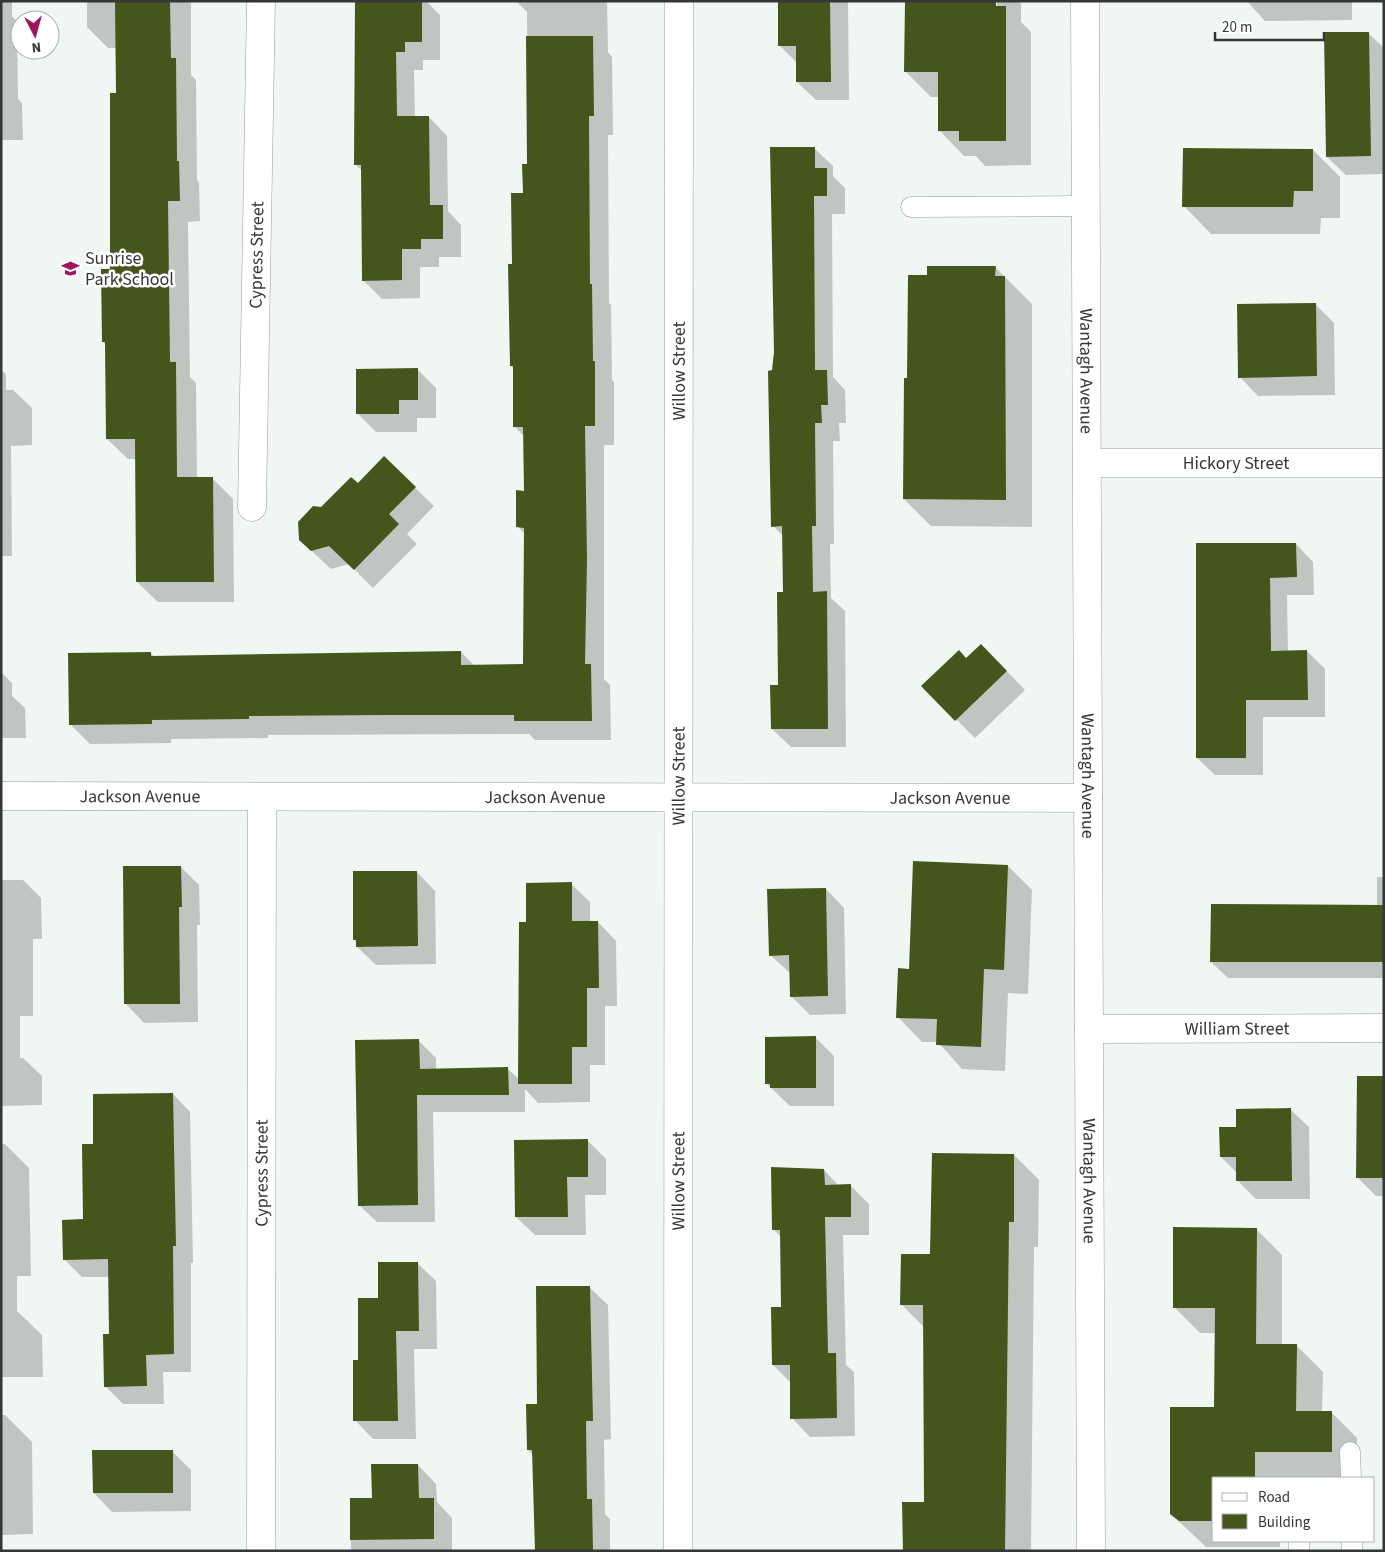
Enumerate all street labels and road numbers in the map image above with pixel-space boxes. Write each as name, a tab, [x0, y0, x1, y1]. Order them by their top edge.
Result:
street label: Cypress Street	[243, 201, 270, 309]
street label: Wantagh Avenue	[1074, 308, 1099, 434]
street label: Willow Street	[666, 321, 691, 421]
street label: Hickory Street	[1183, 451, 1289, 476]
street label: Wantagh Avenue	[1075, 713, 1101, 839]
street label: Willow Street	[666, 726, 691, 826]
street label: Jackson Avenue	[79, 784, 201, 809]
street label: Jackson Avenue	[484, 784, 606, 810]
street label: Jackson Avenue	[889, 785, 1011, 810]
street label: William Street	[1184, 1016, 1290, 1041]
street label: Wantagh Avenue	[1077, 1118, 1102, 1244]
street label: Cypress Street	[249, 1119, 274, 1227]
street label: Willow Street	[666, 1131, 691, 1231]

